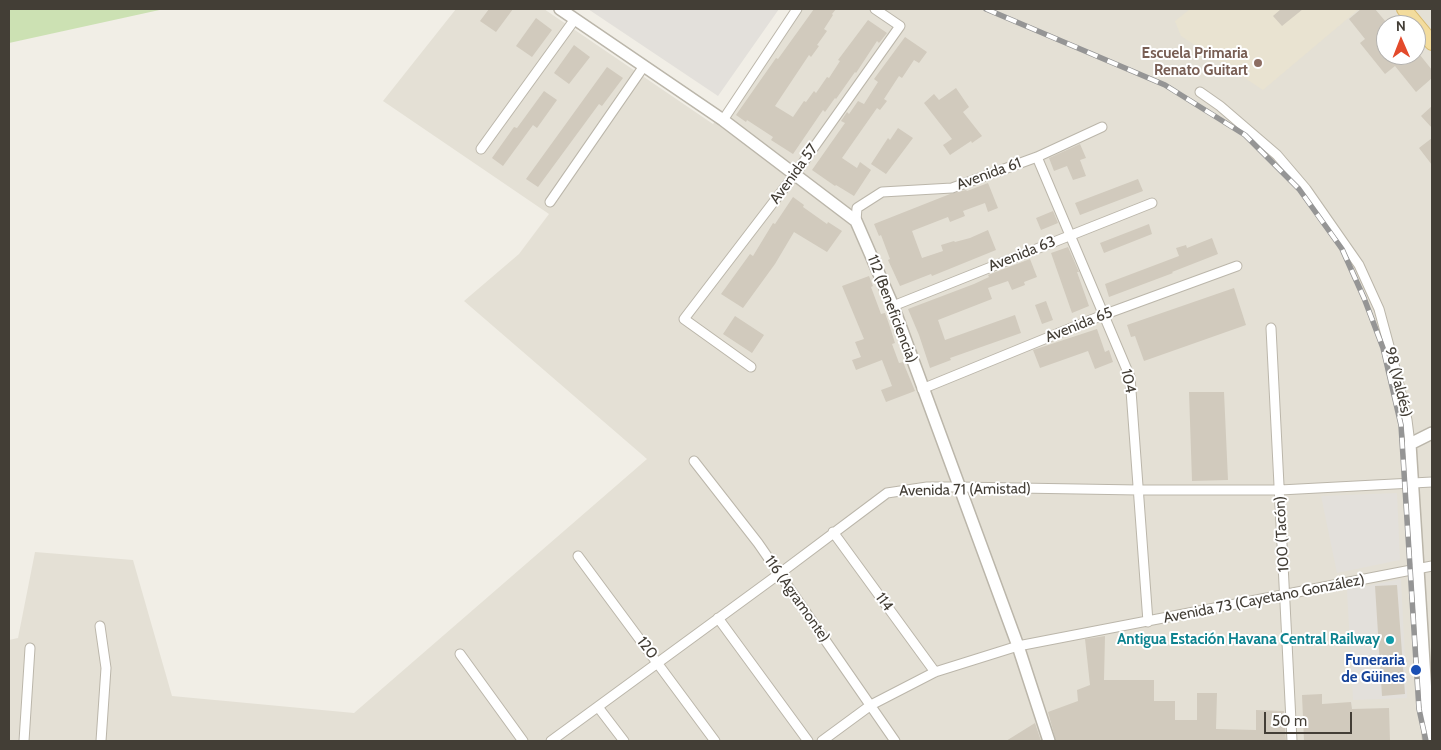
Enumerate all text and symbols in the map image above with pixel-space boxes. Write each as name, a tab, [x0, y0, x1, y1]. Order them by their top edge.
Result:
north arrow	[1376, 15, 1426, 65]
text: N	[1396, 17, 1406, 35]
place label: Escuela Primaria Renato Guitart	[1142, 45, 1248, 80]
marker: Escuela Primaria Renato Guitart	[1252, 57, 1264, 69]
street label: Avenida 57	[766, 140, 822, 208]
street label: Avenida 61	[954, 154, 1024, 194]
street label: Avenida 63	[986, 232, 1058, 276]
street label: 112 (Beneficiencia)	[863, 252, 921, 366]
street label: Avenida 65	[1043, 303, 1115, 347]
street label: 98 (Valdés)	[1381, 345, 1415, 419]
street label: 104	[1117, 367, 1139, 395]
street label: Avenida 71 (Amistad)	[899, 480, 1031, 500]
street label: 100 (Tacón)	[1271, 496, 1293, 572]
street label: 116 (Agramonte)	[761, 552, 833, 646]
street label: Avenida 73 (Cayetano González)	[1162, 571, 1366, 627]
street label: 114	[871, 589, 897, 615]
place label: Antigua Estación Havana Central Railway	[1117, 631, 1380, 649]
street label: 120	[633, 633, 661, 663]
marker: Antigua Estación Havana Central Railway	[1384, 634, 1396, 646]
place label: Funeraria de Güines	[1341, 652, 1405, 687]
marker: Funeraria de Güines	[1409, 663, 1423, 677]
scale bar	[1266, 702, 1354, 734]
text: 50 m	[1272, 712, 1307, 730]

